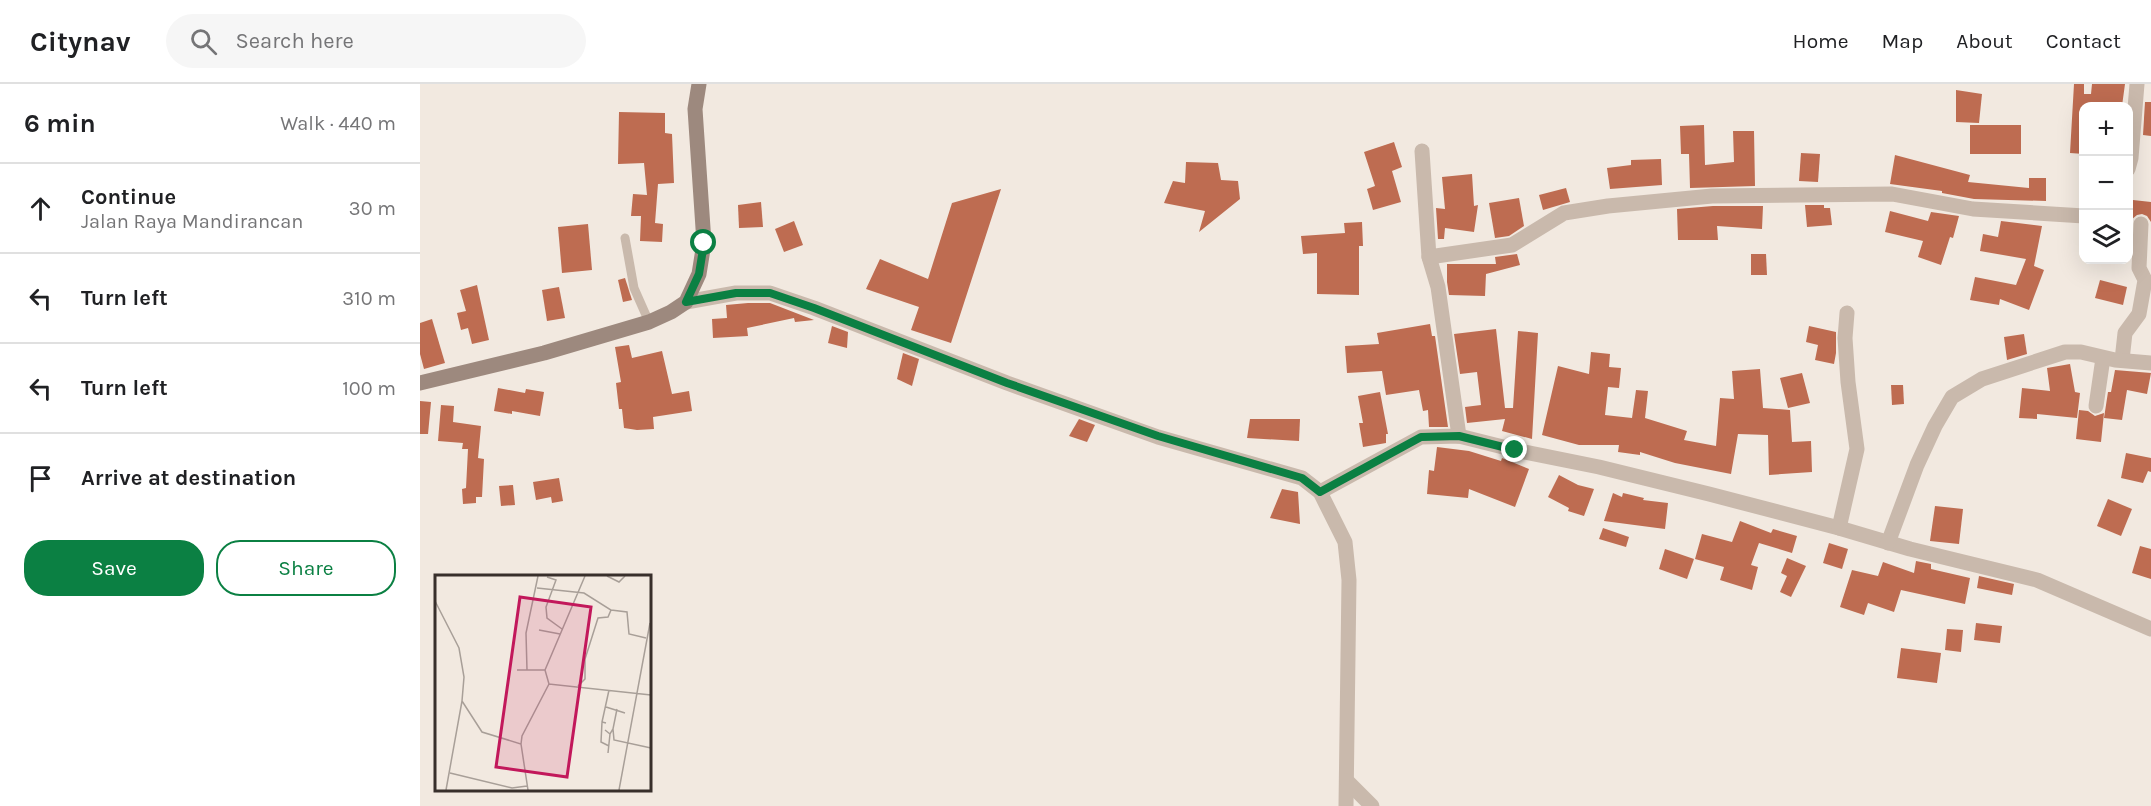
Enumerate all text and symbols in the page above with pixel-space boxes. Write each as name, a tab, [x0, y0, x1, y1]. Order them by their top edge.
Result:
search box	[166, 14, 586, 68]
text: Citynav	[30, 25, 130, 58]
icon: search	[187, 25, 220, 58]
text: Search here	[235, 28, 354, 54]
text: Home	[1793, 29, 1849, 53]
text: Map	[1882, 29, 1923, 53]
text: About	[1956, 29, 2013, 53]
text: Contact	[2046, 29, 2121, 53]
map controls	[2079, 102, 2133, 264]
button: +	[2079, 102, 2133, 156]
text: 6 min	[24, 108, 96, 139]
text: Walk · 440 m	[280, 112, 396, 135]
button: −	[2079, 156, 2133, 210]
text: Continue	[81, 184, 176, 210]
icon: ahead	[24, 192, 57, 225]
text: 30 m	[349, 197, 396, 220]
text: Jalan Raya Mandirancan	[81, 210, 303, 233]
button: layers	[2079, 210, 2133, 264]
route start	[690, 229, 716, 255]
icon: left	[24, 282, 57, 315]
text: Turn left	[81, 285, 168, 311]
text: 310 m	[342, 287, 396, 310]
icon: left	[24, 372, 57, 405]
text: Turn left	[81, 375, 168, 401]
text: 100 m	[342, 377, 396, 400]
route end	[1501, 436, 1527, 462]
icon: arrive	[24, 462, 57, 495]
text: Arrive at destination	[81, 465, 296, 491]
button: Save	[24, 540, 204, 596]
button: Share	[216, 540, 396, 596]
inset map	[435, 575, 651, 791]

